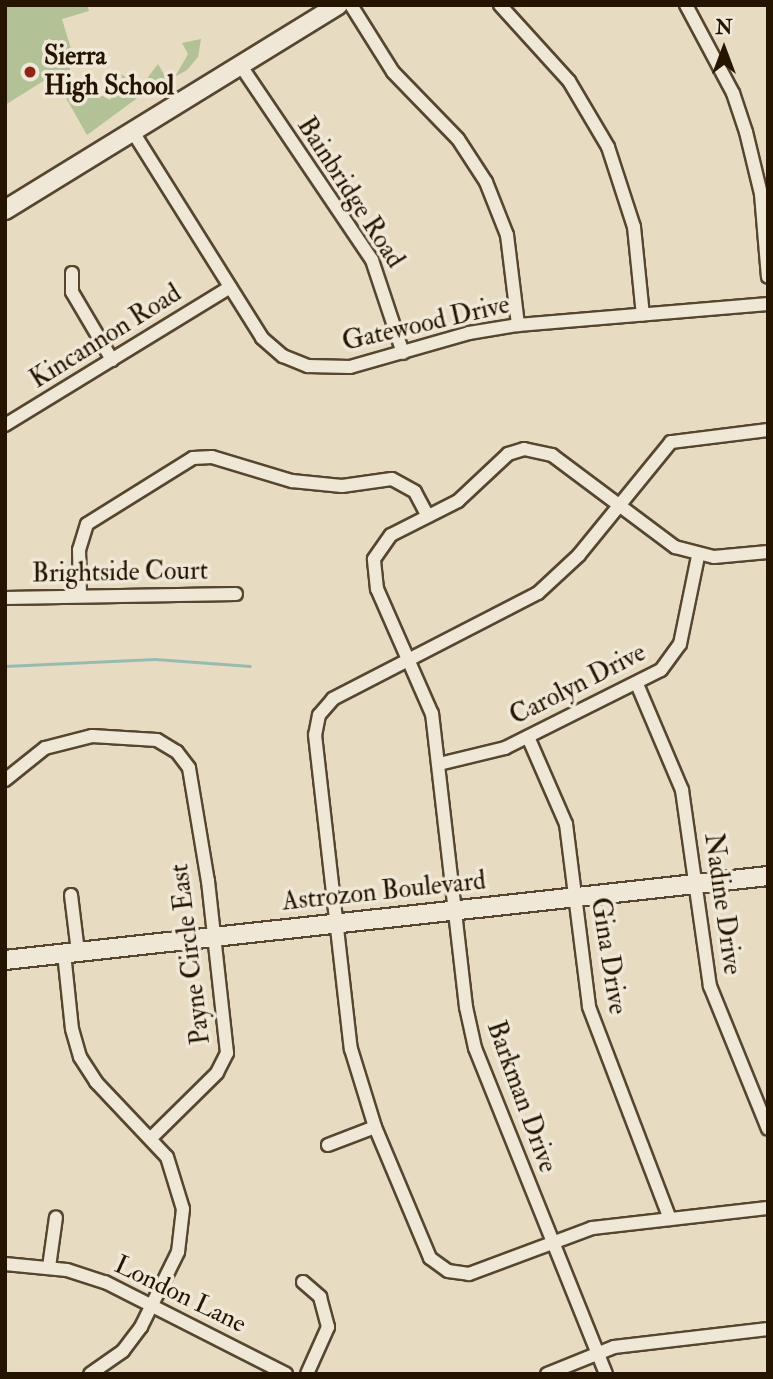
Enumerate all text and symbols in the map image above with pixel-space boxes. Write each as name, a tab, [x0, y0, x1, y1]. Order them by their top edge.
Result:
north arrow	[689, 14, 759, 84]
text: N	[715, 16, 733, 40]
place label: Sierra High School	[44, 41, 174, 102]
marker: Sierra High School	[22, 64, 38, 80]
street label: Bainbridge Road	[290, 112, 410, 274]
street label: Kincannon Road	[25, 278, 187, 396]
street label: Gatewood Drive	[339, 290, 513, 358]
street label: Brightside Court	[32, 556, 208, 590]
street label: Carolyn Drive	[505, 638, 651, 732]
street label: Nadine Drive	[697, 831, 747, 977]
street label: Payne Circle East	[164, 862, 218, 1046]
street label: Astrozon Boulevard	[281, 866, 487, 918]
street label: Gina Drive	[583, 895, 633, 1017]
street label: Barkman Drive	[479, 1017, 563, 1177]
street label: London Lane	[109, 1250, 251, 1340]

